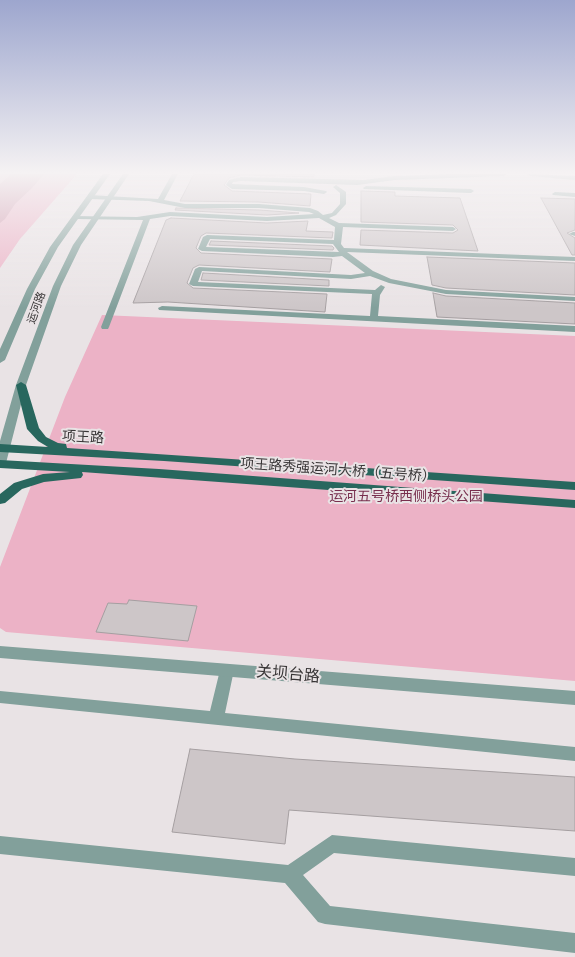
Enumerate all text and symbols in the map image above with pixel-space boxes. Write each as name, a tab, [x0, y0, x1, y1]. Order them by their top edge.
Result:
street label: 运河路	[25, 290, 49, 326]
street label: 项王路	[62, 429, 104, 447]
street label: 项王路秀强运河大桥（五号桥）	[240, 456, 436, 486]
park label: 运河五号桥西侧桥头公园	[329, 489, 483, 505]
street label: 关坝台路	[255, 663, 321, 687]

